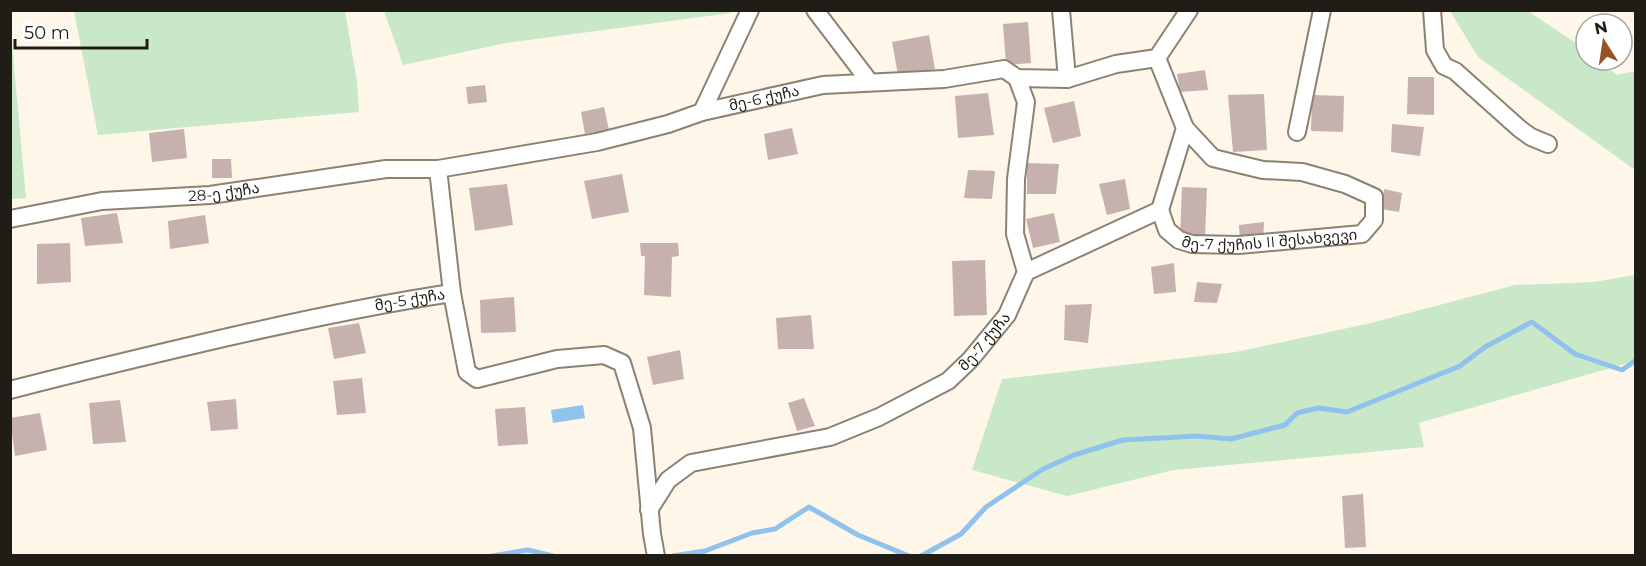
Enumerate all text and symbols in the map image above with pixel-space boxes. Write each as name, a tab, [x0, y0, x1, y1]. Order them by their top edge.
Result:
scale bar	[15, 12, 147, 50]
north arrow	[1574, 12, 1634, 72]
text: N	[1593, 17, 1609, 38]
text: 50 m	[24, 22, 70, 44]
street label: მე-6 ქუჩა	[727, 81, 801, 115]
street label: 28-ე ქუჩა	[188, 178, 261, 205]
street label: მე-7 ქუჩის II შესახვევი	[1179, 224, 1358, 254]
street label: მე-5 ქუჩა	[373, 284, 446, 315]
street label: მე-7 ქუჩა	[954, 308, 1014, 375]

